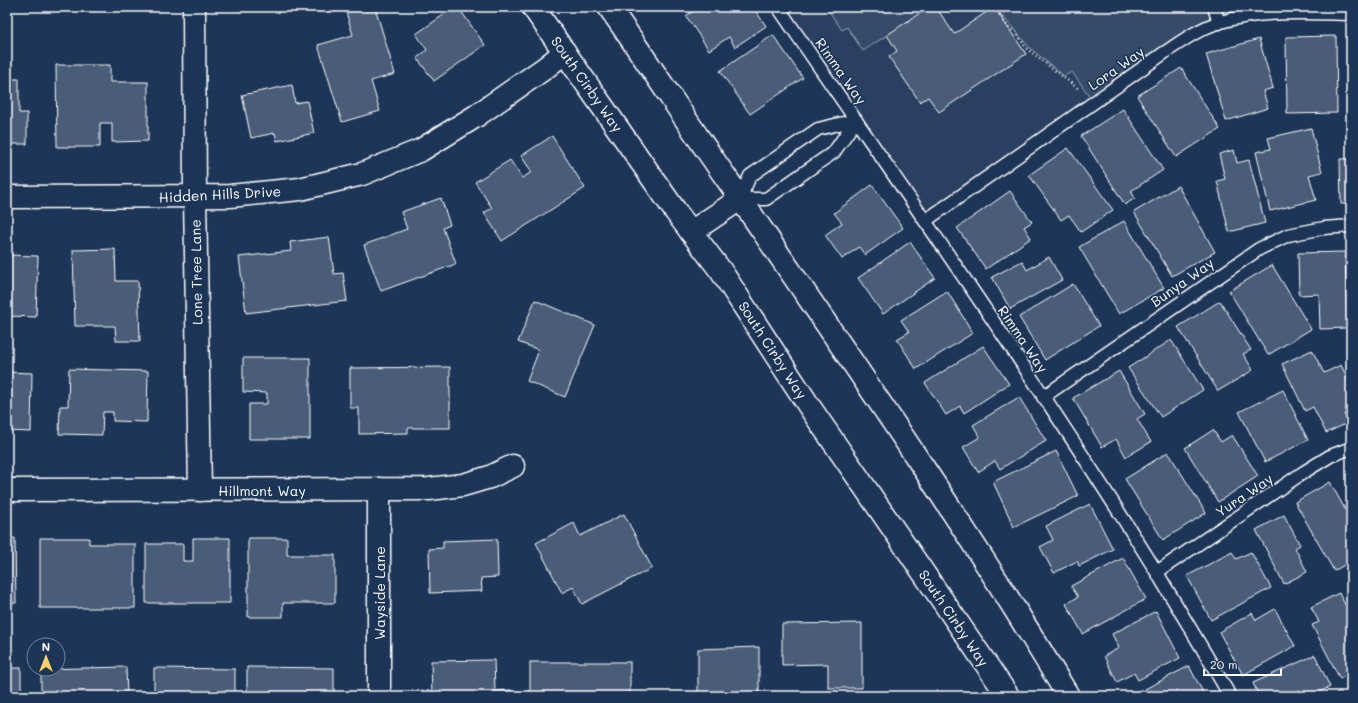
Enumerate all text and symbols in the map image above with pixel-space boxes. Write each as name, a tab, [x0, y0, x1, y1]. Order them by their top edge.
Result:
street label: South Cirby Way	[547, 32, 627, 136]
street label: Rimma Way	[811, 34, 871, 108]
street label: Lora Way	[1084, 42, 1148, 94]
street label: Hidden Hills Drive	[158, 181, 282, 207]
street label: Lone Tree Lane	[186, 219, 206, 325]
street label: Bunya Way	[1147, 253, 1217, 311]
street label: South Cirby Way	[734, 298, 812, 402]
street label: Rimma Way	[994, 302, 1052, 376]
street label: Yura Way	[1212, 469, 1276, 521]
street label: Hillmont Way	[218, 481, 306, 500]
street label: Wayside Lane	[370, 546, 389, 640]
street label: South Cirby Way	[915, 566, 993, 670]
north arrow	[26, 637, 66, 677]
text: N	[42, 639, 50, 654]
scale bar	[1204, 651, 1281, 677]
text: 20 m	[1210, 656, 1238, 672]

